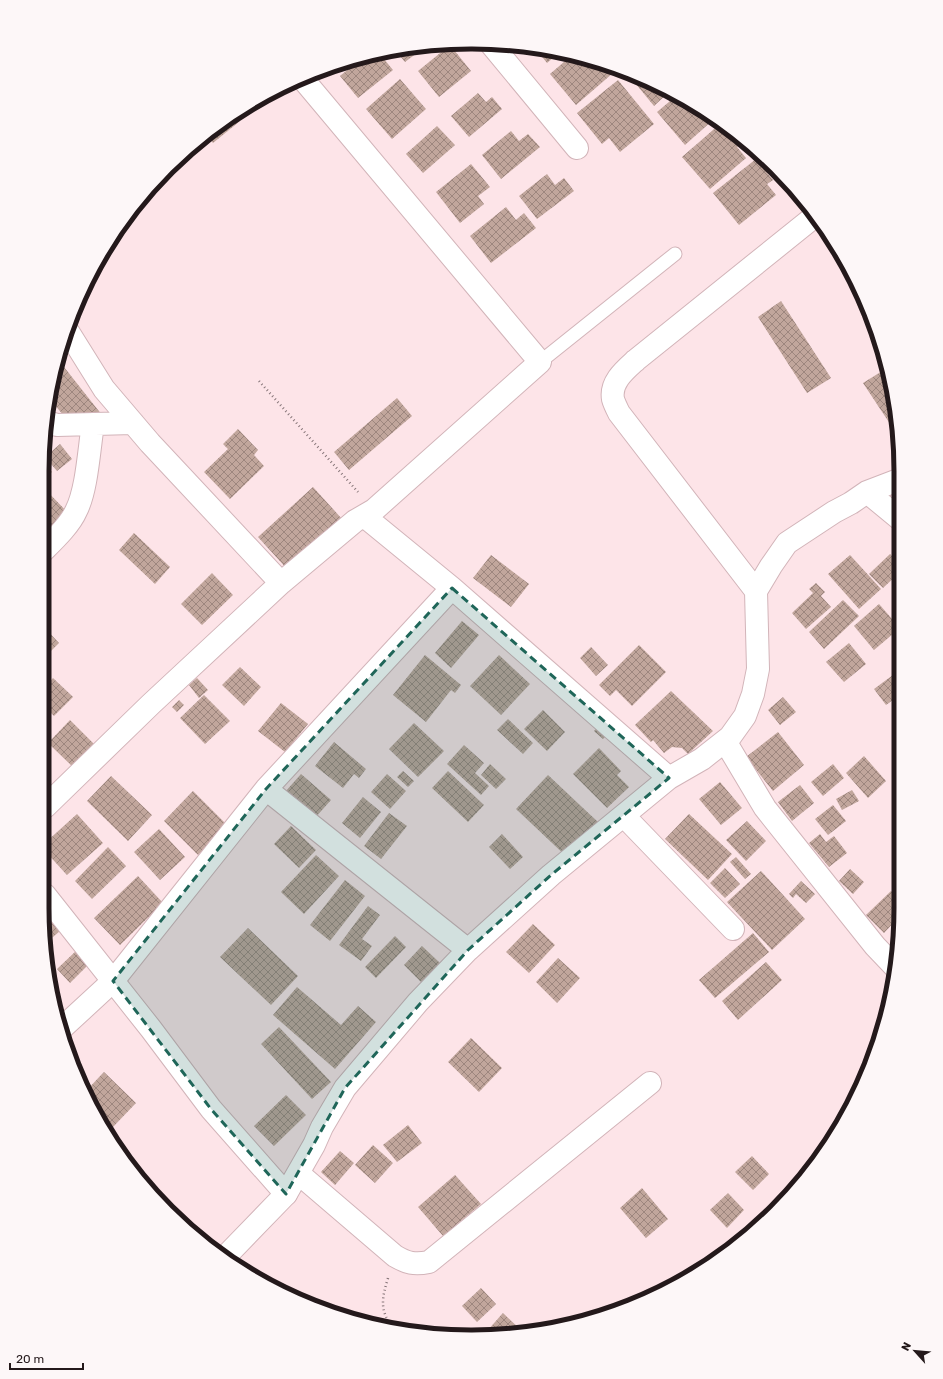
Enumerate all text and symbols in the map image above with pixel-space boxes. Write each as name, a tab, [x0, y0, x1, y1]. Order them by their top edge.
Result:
north arrow	[895, 1331, 935, 1371]
text: N	[899, 1340, 914, 1353]
scale bar	[10, 1345, 83, 1371]
text: 20 m	[16, 1352, 44, 1366]

